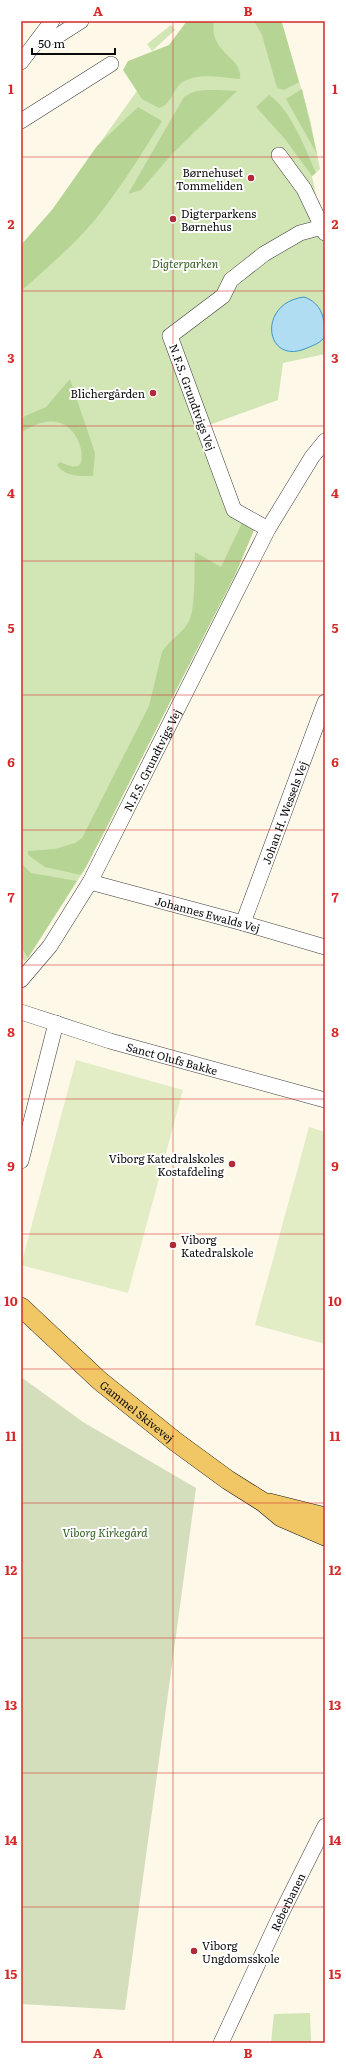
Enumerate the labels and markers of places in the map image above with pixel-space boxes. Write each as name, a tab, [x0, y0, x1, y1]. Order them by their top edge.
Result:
place label: Børnehuset Tommeliden	[176, 164, 244, 193]
marker: Børnehuset Tommeliden	[246, 173, 256, 183]
place label: Digterparkens Børnehus	[181, 205, 256, 234]
marker: Digterparkens Børnehus	[168, 214, 178, 224]
place label: Blichergården	[71, 385, 145, 401]
marker: Blichergården	[148, 388, 158, 398]
place label: Viborg Katedralskoles Kostafdeling	[109, 1150, 225, 1179]
marker: Viborg Katedralskoles Kostafdeling	[227, 1159, 237, 1169]
place label: Viborg Katedralskole	[181, 1231, 254, 1260]
marker: Viborg Katedralskole	[168, 1240, 178, 1250]
place label: Viborg Ungdomsskole	[202, 1937, 280, 1966]
marker: Viborg Ungdomsskole	[189, 1946, 199, 1956]

